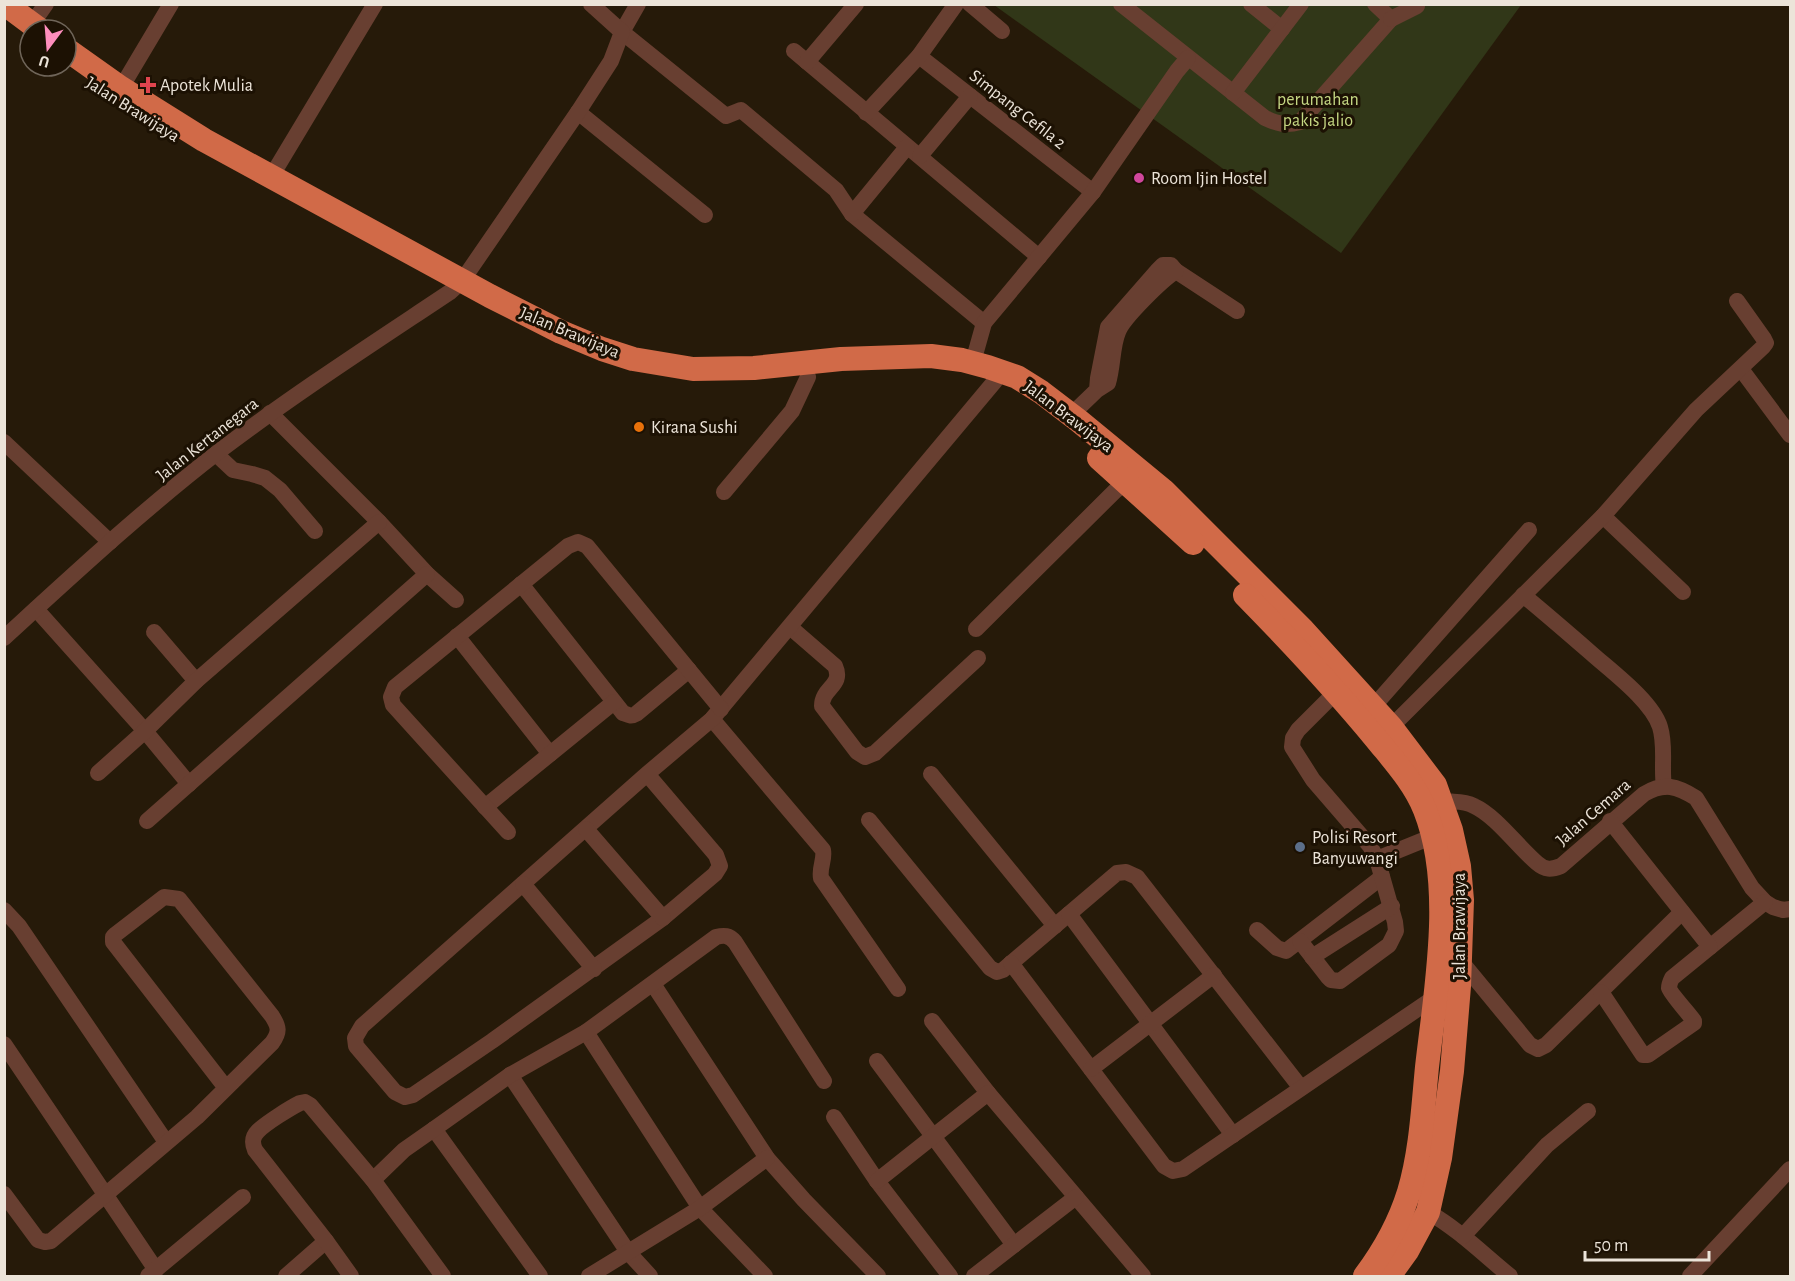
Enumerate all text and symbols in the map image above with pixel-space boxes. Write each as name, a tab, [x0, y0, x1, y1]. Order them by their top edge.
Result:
north arrow	[18, 18, 78, 78]
text: U	[37, 52, 51, 71]
street label: Simpang Cefila 2	[966, 67, 1069, 153]
street label: Jalan Brawijaya	[82, 74, 182, 146]
place label: Apotek Mulia	[160, 77, 253, 95]
marker: Apotek Mulia	[141, 78, 155, 92]
park label: perumahan pakis jalio	[1277, 91, 1359, 130]
place label: Room Ijin Hostel	[1151, 170, 1267, 188]
marker: Room Ijin Hostel	[1132, 171, 1146, 185]
street label: Jalan Brawijaya	[517, 304, 622, 362]
street label: Jalan Brawijaya	[1020, 378, 1116, 456]
street label: Jalan Kertanegara	[153, 395, 262, 485]
place label: Kirana Sushi	[651, 419, 738, 437]
marker: Kirana Sushi	[632, 420, 646, 434]
street label: Jalan Cemara	[1553, 776, 1634, 850]
place label: Polisi Resort Banyuwangi	[1312, 829, 1398, 868]
marker: Polisi Resort Banyuwangi	[1293, 840, 1307, 854]
street label: Jalan Brawijaya	[1451, 873, 1469, 979]
scale bar	[1585, 1224, 1710, 1262]
text: 50 m	[1594, 1237, 1628, 1255]

